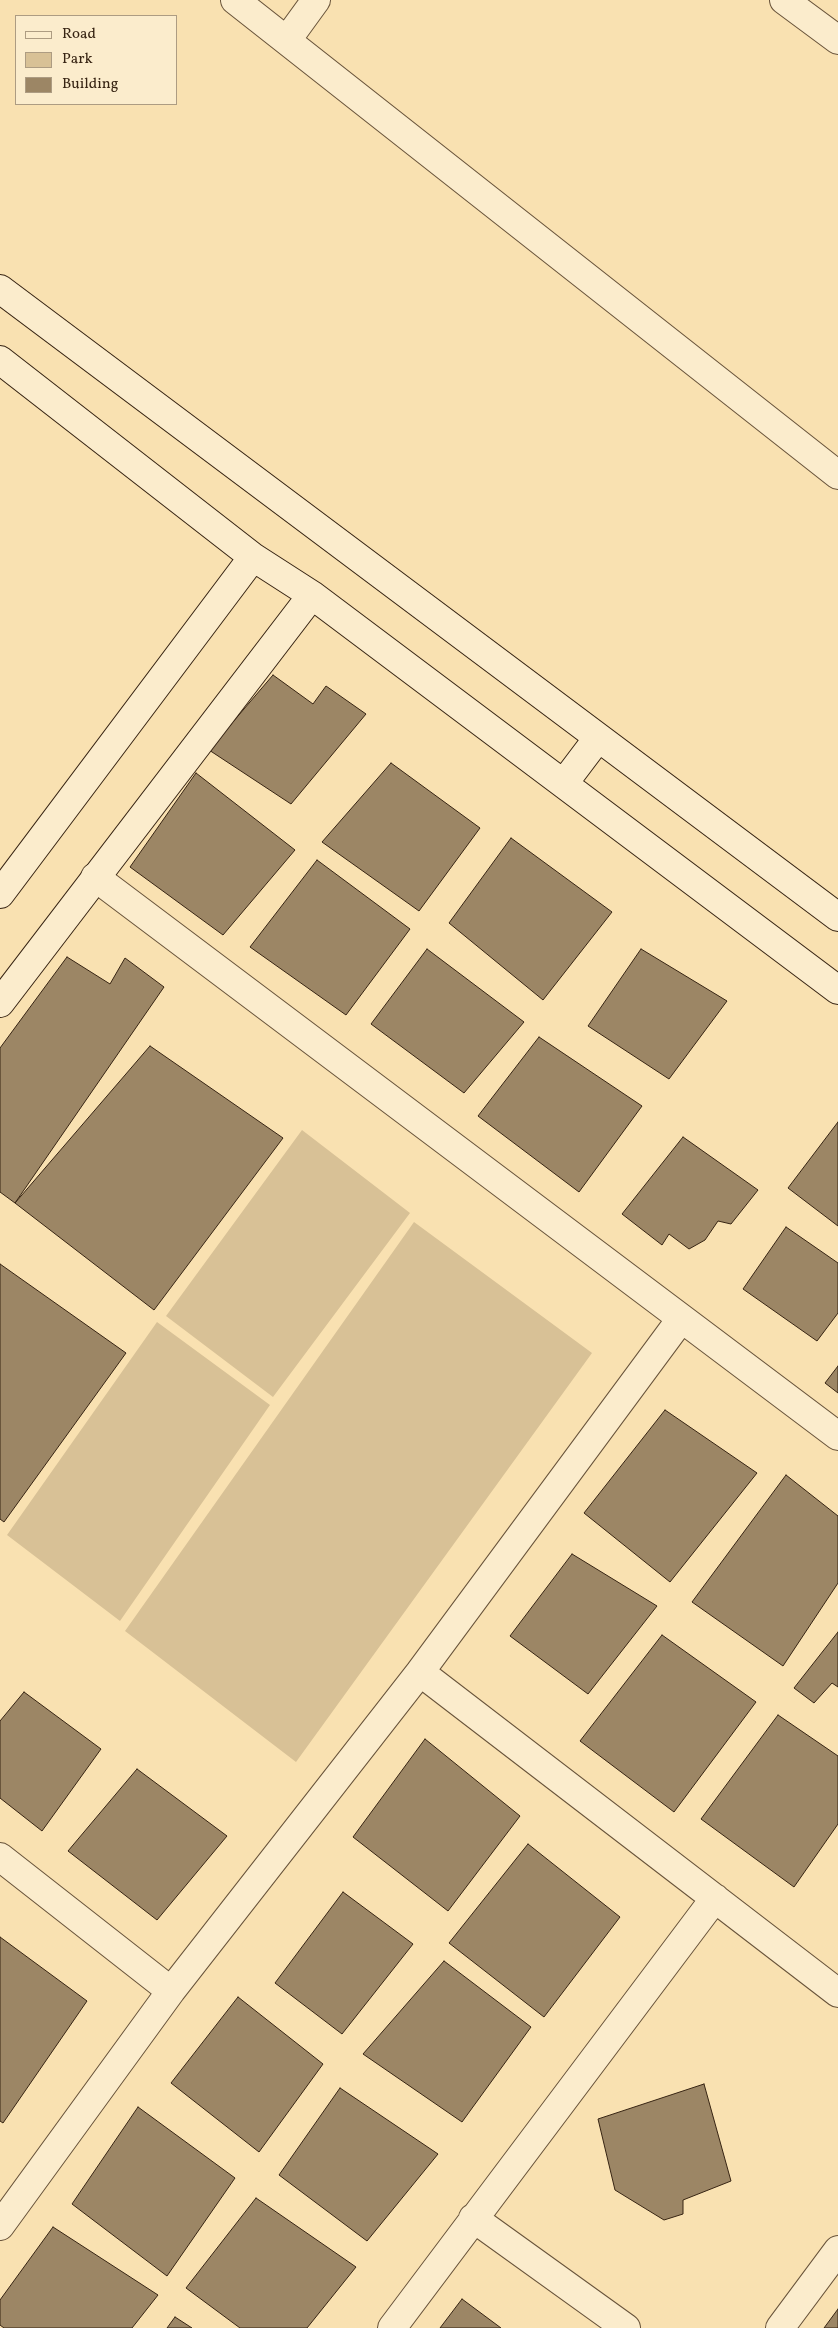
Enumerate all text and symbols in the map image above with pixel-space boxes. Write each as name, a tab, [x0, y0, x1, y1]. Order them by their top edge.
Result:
legend	[15, 15, 178, 105]
text: Road	[62, 24, 96, 45]
text: Park	[62, 49, 93, 70]
text: Building	[62, 74, 118, 95]

